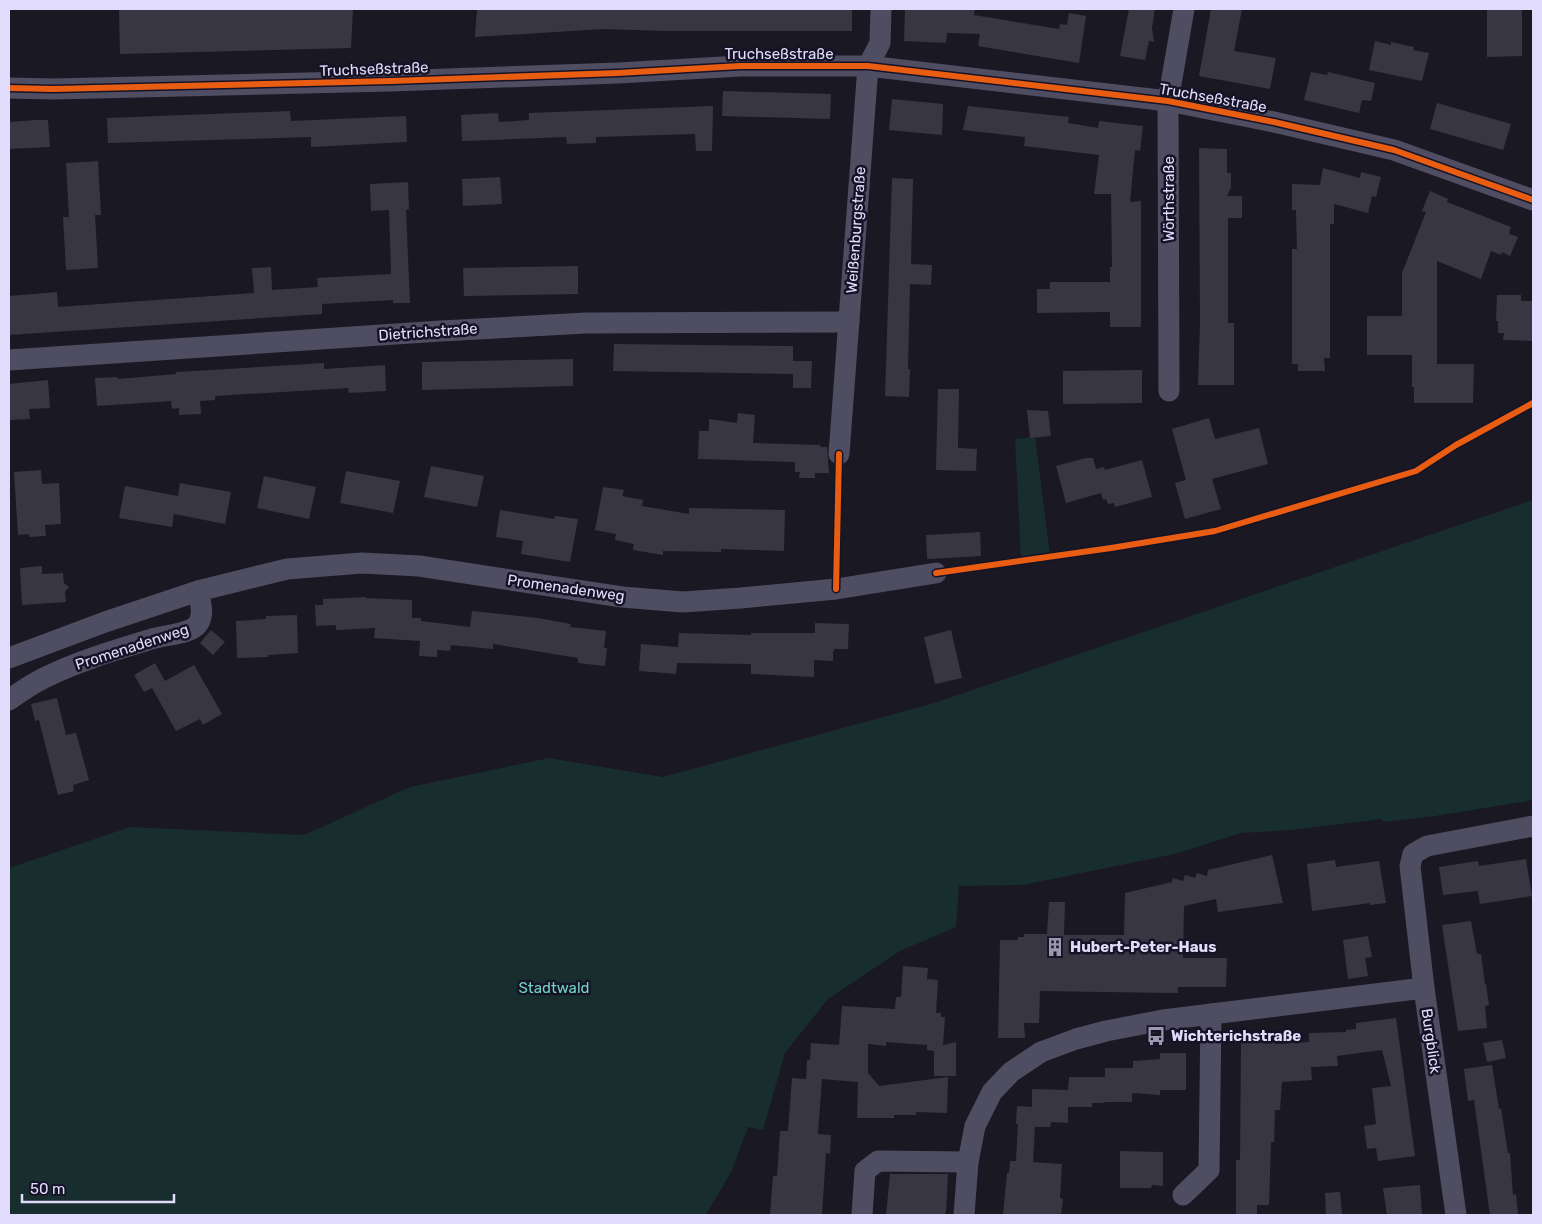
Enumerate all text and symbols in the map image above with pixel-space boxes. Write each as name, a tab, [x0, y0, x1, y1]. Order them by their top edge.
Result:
street label: Truchseßstraße	[724, 45, 834, 63]
street label: Truchseßstraße	[319, 58, 429, 80]
street label: Truchseßstraße	[1158, 80, 1268, 116]
street label: Wörthstraße	[1160, 156, 1178, 242]
street label: Weißenburgstraße	[843, 166, 869, 294]
street label: Dietrichstraße	[378, 320, 478, 344]
street label: Promenadenweg	[506, 571, 626, 605]
street label: Promenadenweg	[73, 620, 191, 674]
building icon: Hubert-Peter-Haus	[1044, 936, 1066, 958]
place label: Hubert-Peter-Haus	[1070, 938, 1216, 956]
park label: Stadtwald	[519, 979, 589, 997]
street label: Burgblick	[1418, 1007, 1445, 1075]
bus stop icon: Wichterichstraße	[1145, 1025, 1167, 1047]
place label: Wichterichstraße	[1171, 1027, 1301, 1045]
scale bar	[22, 1172, 175, 1204]
text: 50 m	[30, 1180, 65, 1198]

